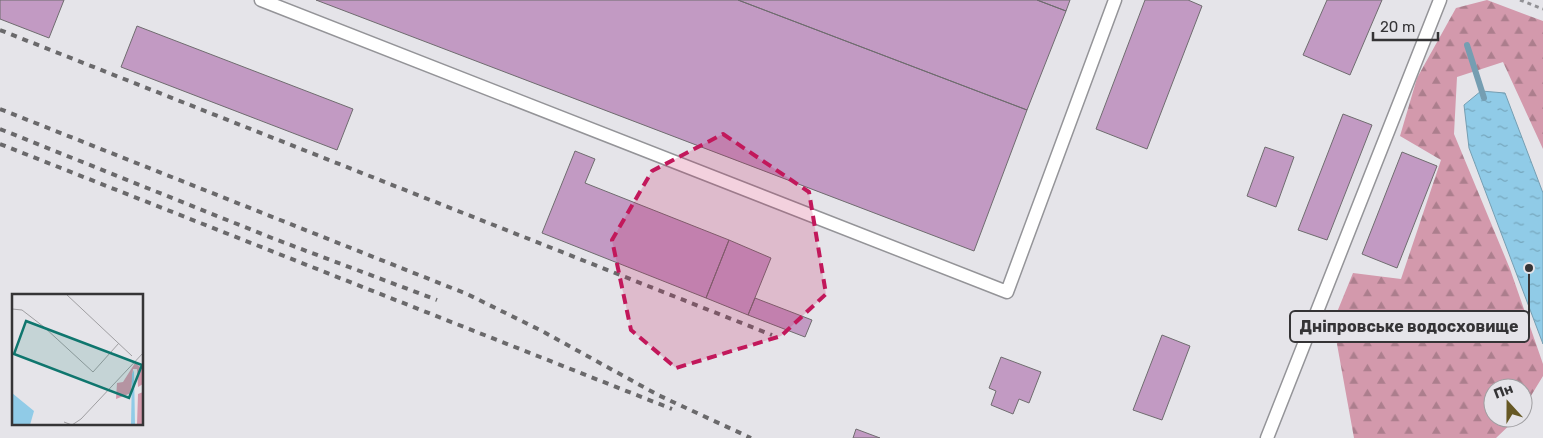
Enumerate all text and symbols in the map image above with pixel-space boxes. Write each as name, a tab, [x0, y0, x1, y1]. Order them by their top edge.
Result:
scale bar	[1373, 10, 1438, 42]
text: 20 m	[1380, 18, 1415, 36]
inset map	[12, 294, 144, 426]
callout: Дніпровське водосховище	[1290, 311, 1529, 342]
text: Дніпровське водосховище	[1299, 317, 1519, 336]
north arrow	[1483, 378, 1533, 428]
text: Пн	[1491, 380, 1516, 403]

